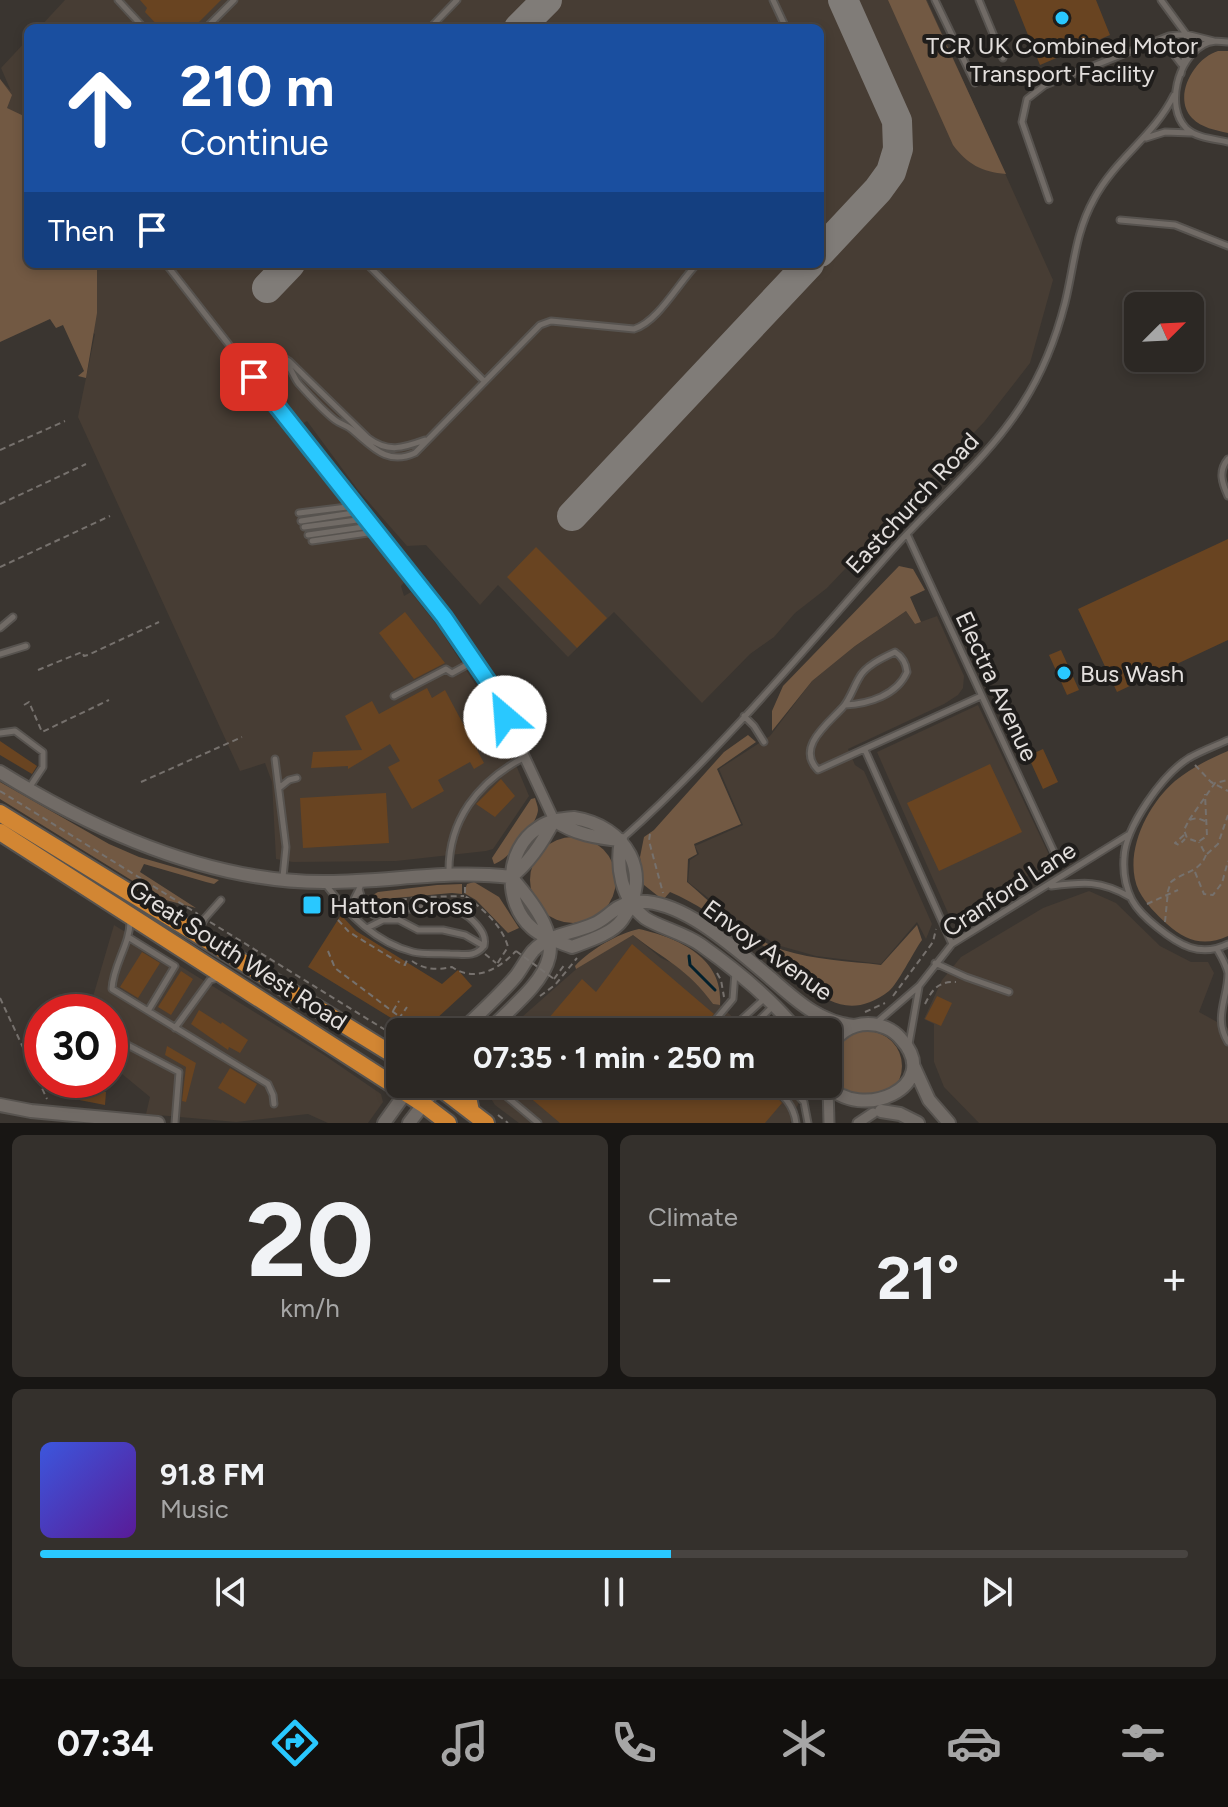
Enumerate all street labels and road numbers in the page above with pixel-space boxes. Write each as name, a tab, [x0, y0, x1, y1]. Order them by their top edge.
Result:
street label: Eastchurch Road	[839, 427, 985, 579]
street label: Electra Avenue	[950, 606, 1044, 766]
street label: Cranford Lane	[937, 835, 1081, 943]
street label: Great South West Road	[124, 874, 352, 1036]
street label: Envoy Avenue	[698, 893, 838, 1007]

